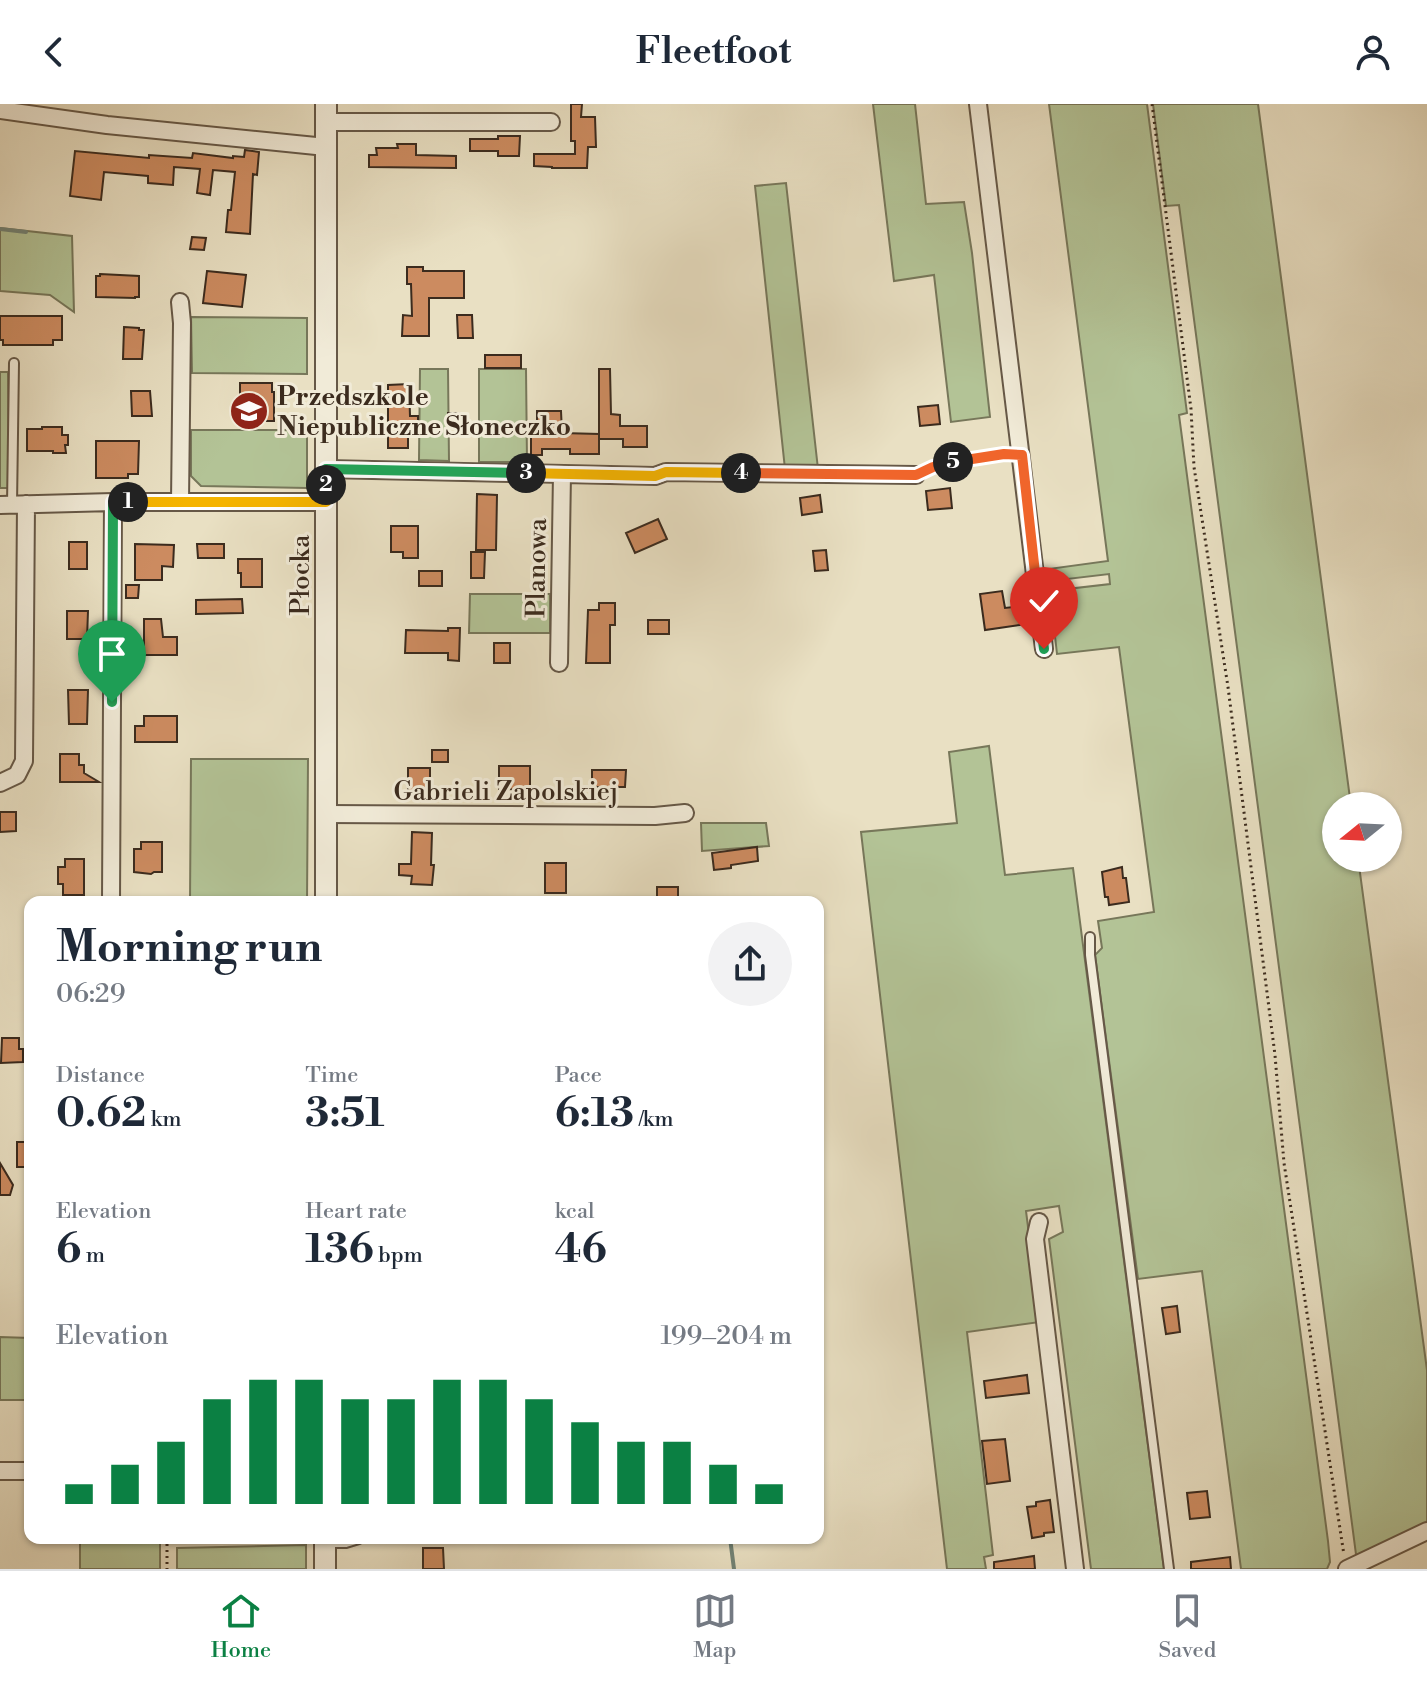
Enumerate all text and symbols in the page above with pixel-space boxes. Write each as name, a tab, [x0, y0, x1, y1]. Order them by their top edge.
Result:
icon: back	[32, 30, 76, 74]
text: Fleetfoot	[636, 30, 791, 75]
icon: person	[1351, 30, 1395, 74]
place label: Przedszkole Niepubliczne Słoneczko	[277, 381, 571, 443]
school or university icon: Przedszkole Niepubliczne Słoneczko	[228, 390, 270, 432]
pin: 5	[933, 442, 973, 482]
text: 5	[946, 448, 960, 475]
pin: 3	[506, 453, 546, 493]
pin: 4	[721, 453, 761, 493]
text: 3	[519, 459, 533, 486]
text: 4	[734, 459, 748, 486]
pin: 2	[306, 465, 346, 505]
text: 2	[319, 471, 333, 498]
pin: 1	[108, 482, 148, 522]
text: 1	[123, 488, 133, 515]
street label: Planowa	[520, 517, 554, 618]
street label: Płocka	[285, 534, 317, 615]
pin	[1010, 567, 1078, 649]
icon: check	[1022, 579, 1066, 623]
pin	[78, 620, 146, 702]
icon: arrive	[90, 632, 134, 676]
street label: Gabrieli Zapolskiej	[394, 776, 618, 808]
north arrow	[1322, 792, 1402, 872]
map controls	[1322, 792, 1402, 872]
text: Morning run	[56, 920, 322, 975]
button: share	[708, 922, 792, 1006]
text: 06:29	[56, 978, 125, 1010]
text: Distance	[56, 1062, 145, 1089]
text: Time	[305, 1062, 358, 1089]
text: Pace	[555, 1062, 602, 1089]
text: 0.62	[56, 1089, 146, 1139]
text: 3:51	[305, 1089, 384, 1139]
text: 6:13	[555, 1089, 634, 1139]
text: km	[146, 1106, 182, 1133]
text: /km	[634, 1106, 674, 1133]
text: Elevation	[56, 1198, 151, 1225]
text: Heart rate	[305, 1198, 407, 1225]
text: kcal	[555, 1198, 595, 1225]
text: 6	[56, 1225, 81, 1275]
text: 136	[305, 1225, 374, 1275]
text: 46	[555, 1225, 607, 1275]
text: m	[81, 1242, 105, 1269]
text: bpm	[374, 1242, 423, 1269]
text: Elevation	[56, 1320, 169, 1352]
text: 199–204 m	[661, 1320, 792, 1352]
tab: Home	[211, 1589, 271, 1664]
tab: Map	[693, 1589, 737, 1664]
tab: Saved	[1158, 1589, 1216, 1664]

